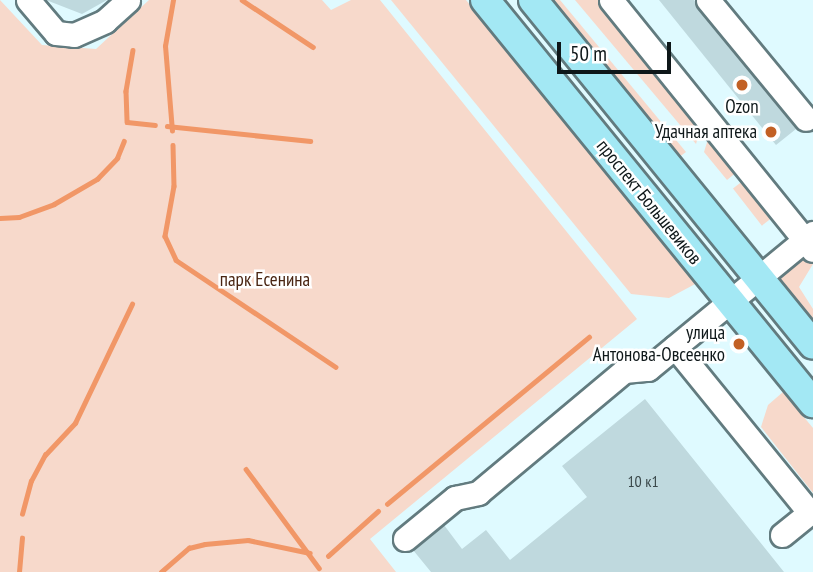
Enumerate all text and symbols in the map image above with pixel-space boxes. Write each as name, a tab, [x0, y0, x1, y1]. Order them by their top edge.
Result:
scale bar	[561, 28, 675, 72]
text: 50 m	[570, 40, 607, 67]
marker: Ozon	[734, 77, 750, 93]
place label: Ozon	[725, 96, 759, 118]
place label: Удачная аптека	[655, 121, 757, 143]
marker: Удачная аптека	[763, 124, 779, 140]
street label: проспект Большевиков	[591, 135, 707, 269]
park label: парк Есенина	[220, 269, 310, 291]
place label: улица Антонова-Овсеенко	[593, 322, 725, 366]
marker: улица Антонова-Овсеенко	[731, 336, 747, 352]
house number: 10 к1	[627, 471, 659, 491]

